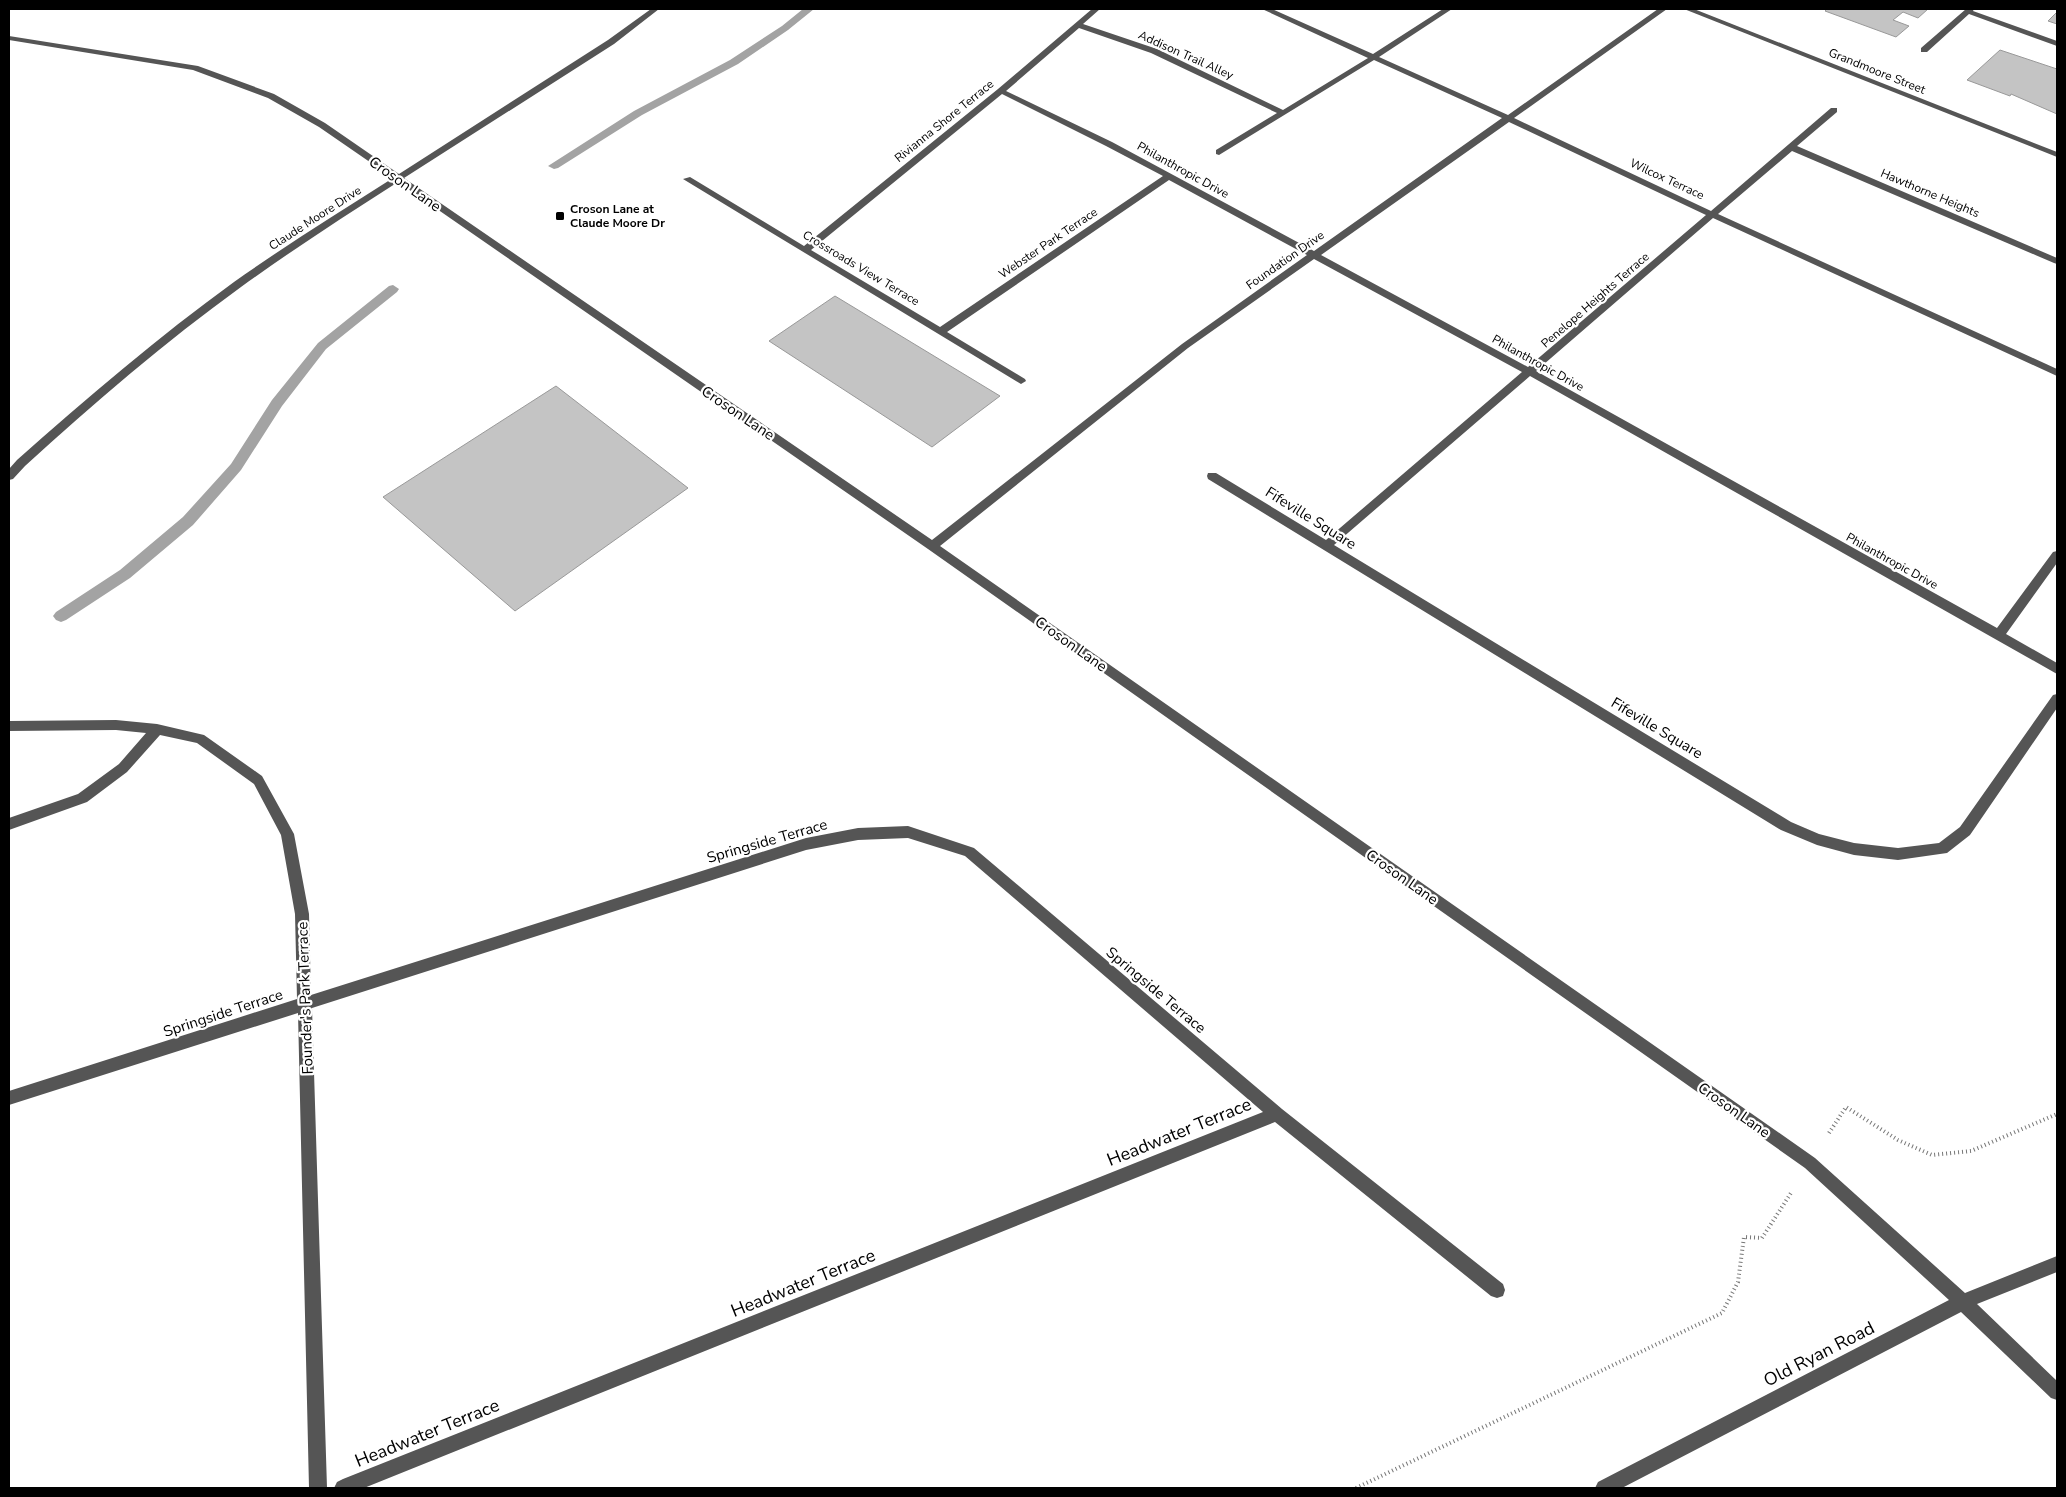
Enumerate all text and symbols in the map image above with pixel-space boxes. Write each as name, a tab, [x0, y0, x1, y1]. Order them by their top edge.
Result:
street label: Addison Trail Alley	[1136, 27, 1237, 83]
street label: Grandmoore Street	[1826, 44, 1929, 98]
street label: Rivianna Shore Terrace	[891, 76, 997, 166]
street label: Philanthropic Drive	[1134, 138, 1232, 202]
street label: Croson Lane	[365, 152, 445, 216]
street label: Wilcox Terrace	[1627, 155, 1707, 203]
street label: Hawthorne Heights	[1878, 165, 1982, 221]
street label: Claude Moore Drive	[266, 182, 364, 254]
place label: Croson Lane at Claude Moore Dr	[570, 201, 665, 231]
street label: Webster Park Terrace	[995, 204, 1101, 282]
marker: Croson Lane at Claude Moore Dr	[554, 210, 566, 222]
street label: Crossroads View Terrace	[800, 227, 922, 309]
street label: Foundation Drive	[1243, 227, 1327, 293]
street label: Penelope Heights Terrace	[1538, 249, 1652, 351]
street label: Philanthropic Drive	[1489, 331, 1587, 395]
street label: Croson Lane	[697, 381, 779, 445]
street label: Fifeville Square	[1262, 482, 1360, 554]
street label: Philanthropic Drive	[1843, 529, 1941, 593]
street label: Croson Lane	[1031, 612, 1111, 676]
street label: Fifeville Square	[1607, 693, 1707, 763]
street label: Springside Terrace	[704, 814, 830, 868]
street label: Croson Lane	[1362, 845, 1442, 909]
street label: Founder's Park Terrace	[292, 921, 318, 1075]
street label: Springside Terrace	[1102, 942, 1210, 1038]
street label: Springside Terrace	[161, 984, 285, 1042]
street label: Croson Lane	[1694, 1078, 1774, 1142]
street label: Headwater Terrace	[1103, 1092, 1255, 1172]
street label: Headwater Terrace	[727, 1243, 879, 1323]
street label: Old Ryan Road	[1759, 1316, 1879, 1392]
street label: Headwater Terrace	[351, 1393, 503, 1473]

